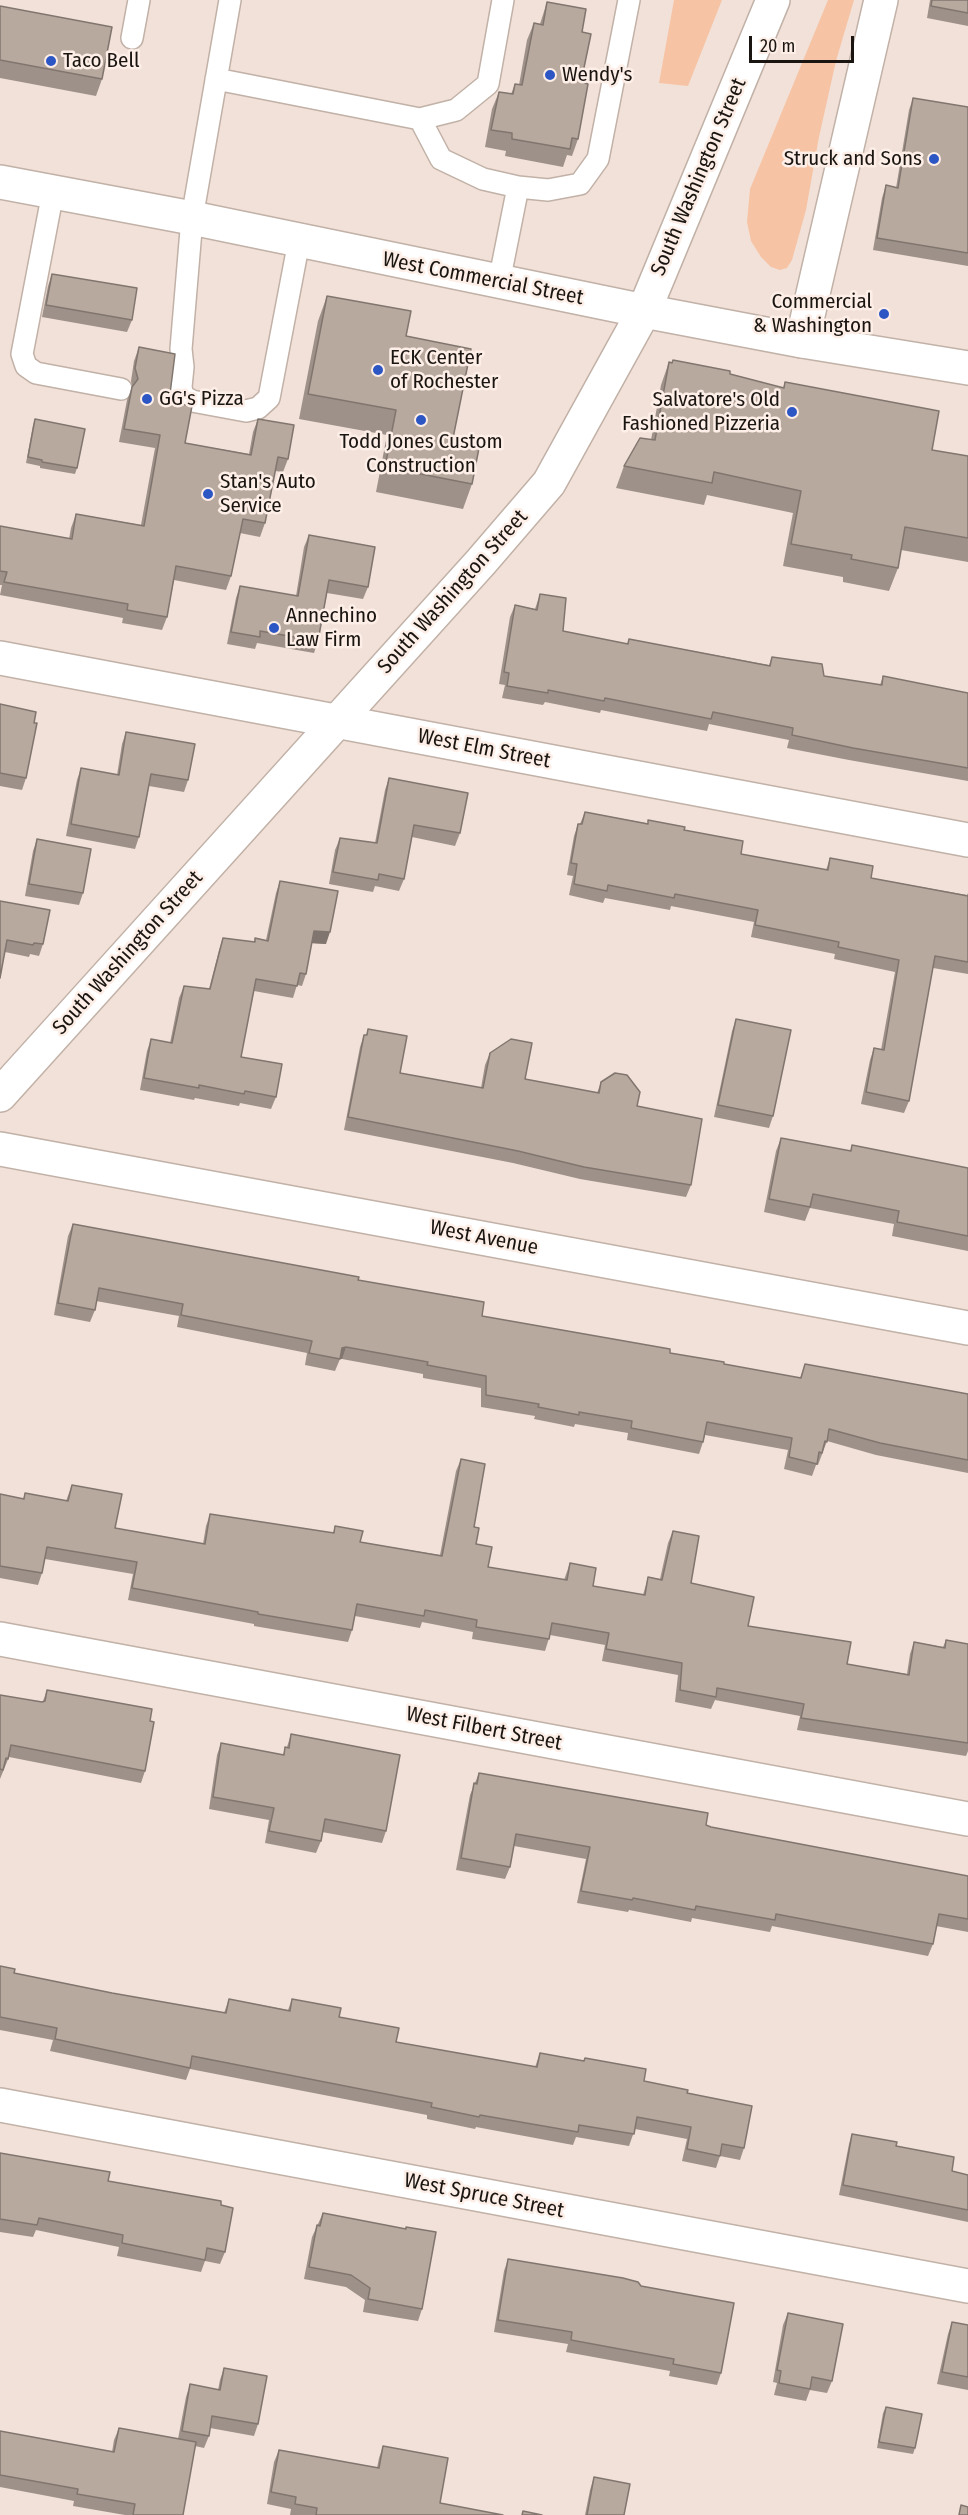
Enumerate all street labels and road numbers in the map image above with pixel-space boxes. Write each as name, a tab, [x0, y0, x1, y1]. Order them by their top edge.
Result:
street label: South Washington Street	[646, 74, 752, 280]
street label: West Commercial Street	[381, 247, 585, 311]
street label: South Washington Street	[373, 505, 533, 679]
street label: West Elm Street	[416, 724, 552, 774]
street label: South Washington Street	[48, 866, 208, 1040]
street label: West Avenue	[428, 1215, 540, 1261]
street label: West Filbert Street	[404, 1702, 564, 1756]
street label: West Spruce Street	[402, 2168, 566, 2224]

